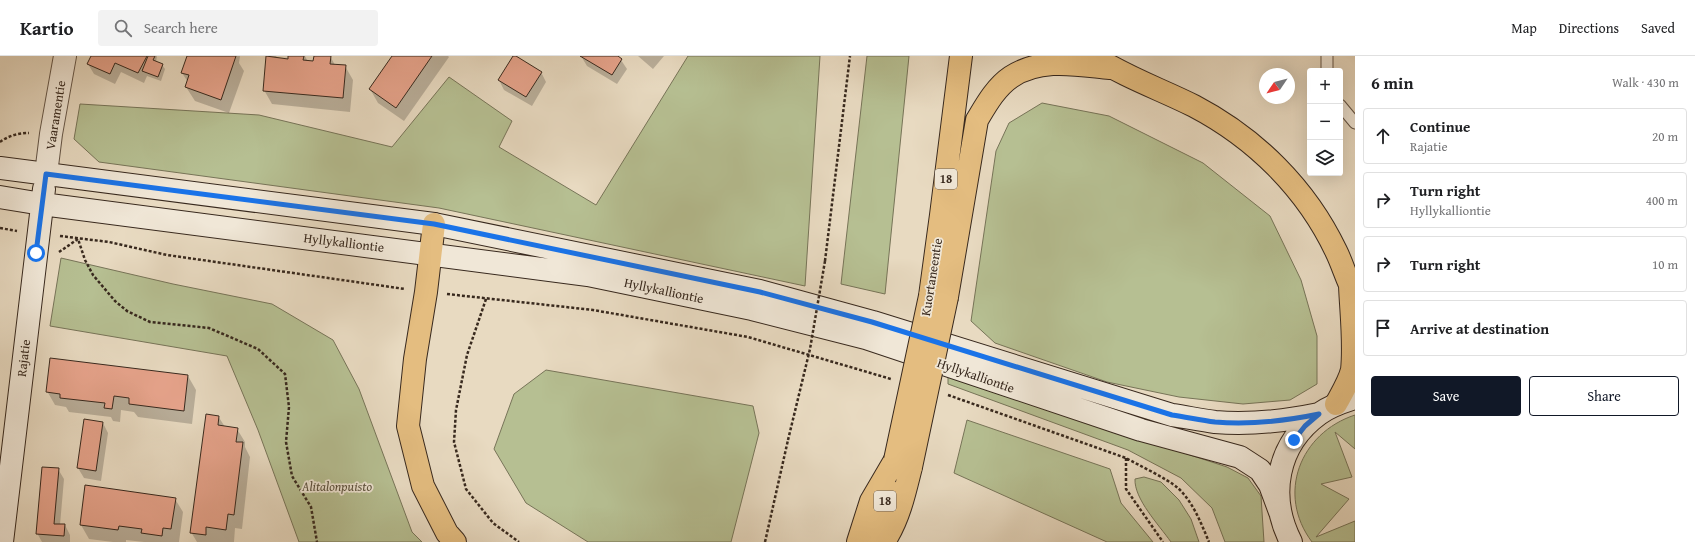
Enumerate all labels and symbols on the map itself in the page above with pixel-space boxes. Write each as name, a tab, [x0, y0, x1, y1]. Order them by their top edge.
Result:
north arrow	[1259, 68, 1295, 104]
street label: Vaaramentie	[41, 79, 70, 151]
road number: 18	[935, 169, 957, 189]
street label: Hyllykalliontie	[303, 228, 385, 257]
street label: Kuortaneentie	[916, 237, 947, 317]
route start	[27, 244, 45, 262]
street label: Hyllykalliontie	[622, 273, 705, 308]
street label: Rajatie	[12, 338, 35, 378]
street label: Hyllykalliontie	[935, 353, 1017, 398]
route end	[1285, 431, 1303, 449]
park label: Alitalonpuisto	[301, 477, 372, 496]
road number: 18	[874, 491, 896, 511]

